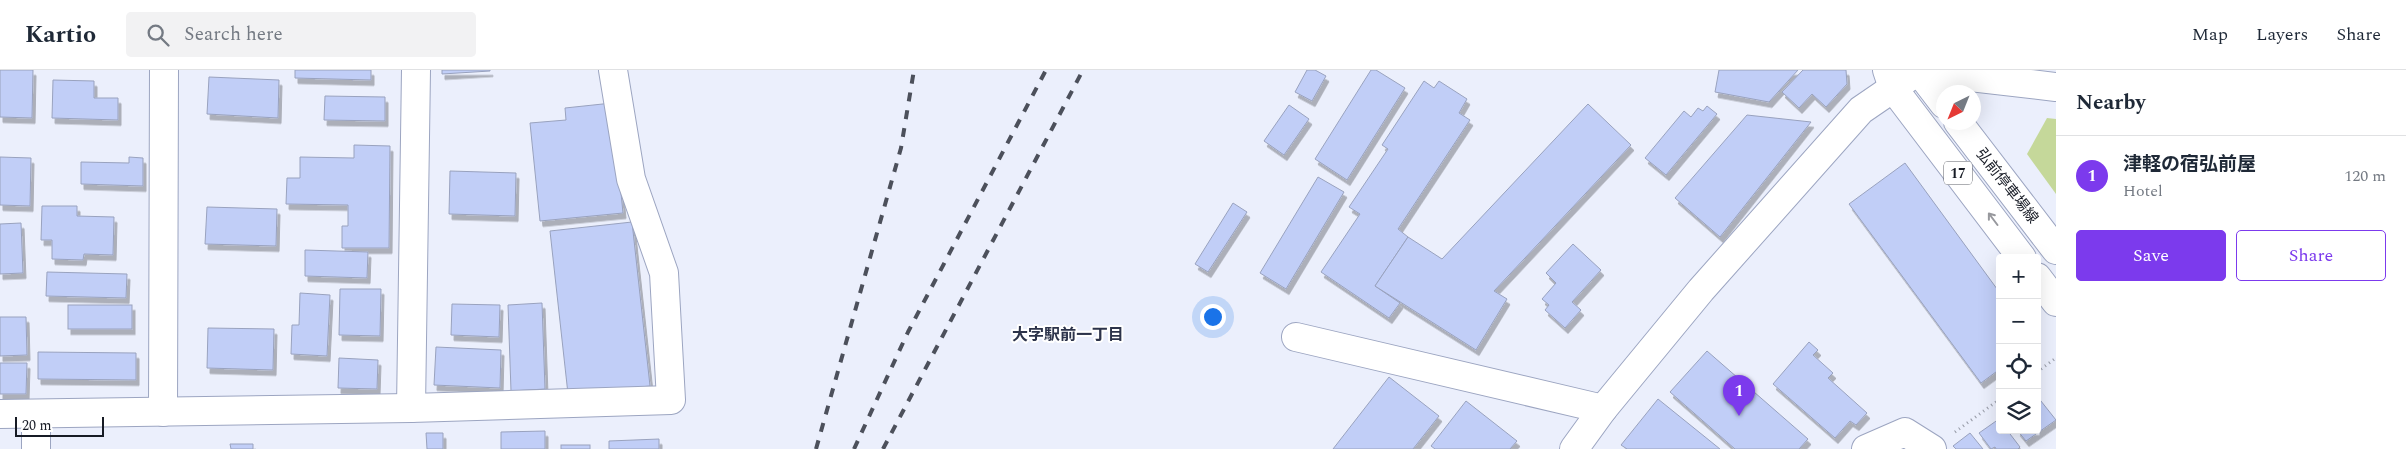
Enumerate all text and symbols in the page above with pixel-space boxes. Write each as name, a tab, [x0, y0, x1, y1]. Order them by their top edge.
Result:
search box	[126, 12, 476, 57]
text: Kartio	[25, 17, 96, 53]
text: Search here	[184, 20, 283, 49]
icon: search	[144, 21, 172, 49]
text: Map	[2192, 21, 2228, 48]
text: Layers	[2256, 21, 2308, 48]
text: Share	[2336, 21, 2381, 48]
north arrow	[1936, 85, 1981, 130]
text: Nearby	[2076, 87, 2146, 119]
street label: 弘前停車場線	[1970, 143, 2044, 229]
text: 津軽の宿弘前屋	[2123, 150, 2256, 179]
road number: 17	[1944, 162, 1972, 185]
text: 1	[2088, 164, 2096, 188]
text: 120 m	[2344, 164, 2386, 188]
text: Hotel	[2123, 179, 2163, 203]
one-way arrow	[1987, 213, 1998, 226]
button: Save	[2076, 230, 2226, 281]
button: Share	[2236, 230, 2386, 281]
map controls	[1996, 254, 2041, 434]
button: +	[1996, 254, 2041, 299]
button: −	[1996, 299, 2041, 344]
your location	[1200, 304, 1226, 330]
district label: 大字駅前一丁目	[1012, 323, 1124, 347]
button: locate	[1996, 344, 2041, 389]
pin: 1	[1723, 375, 1755, 416]
button: layers	[1996, 389, 2041, 434]
scale bar	[15, 414, 104, 437]
text: 20 m	[22, 415, 52, 436]

